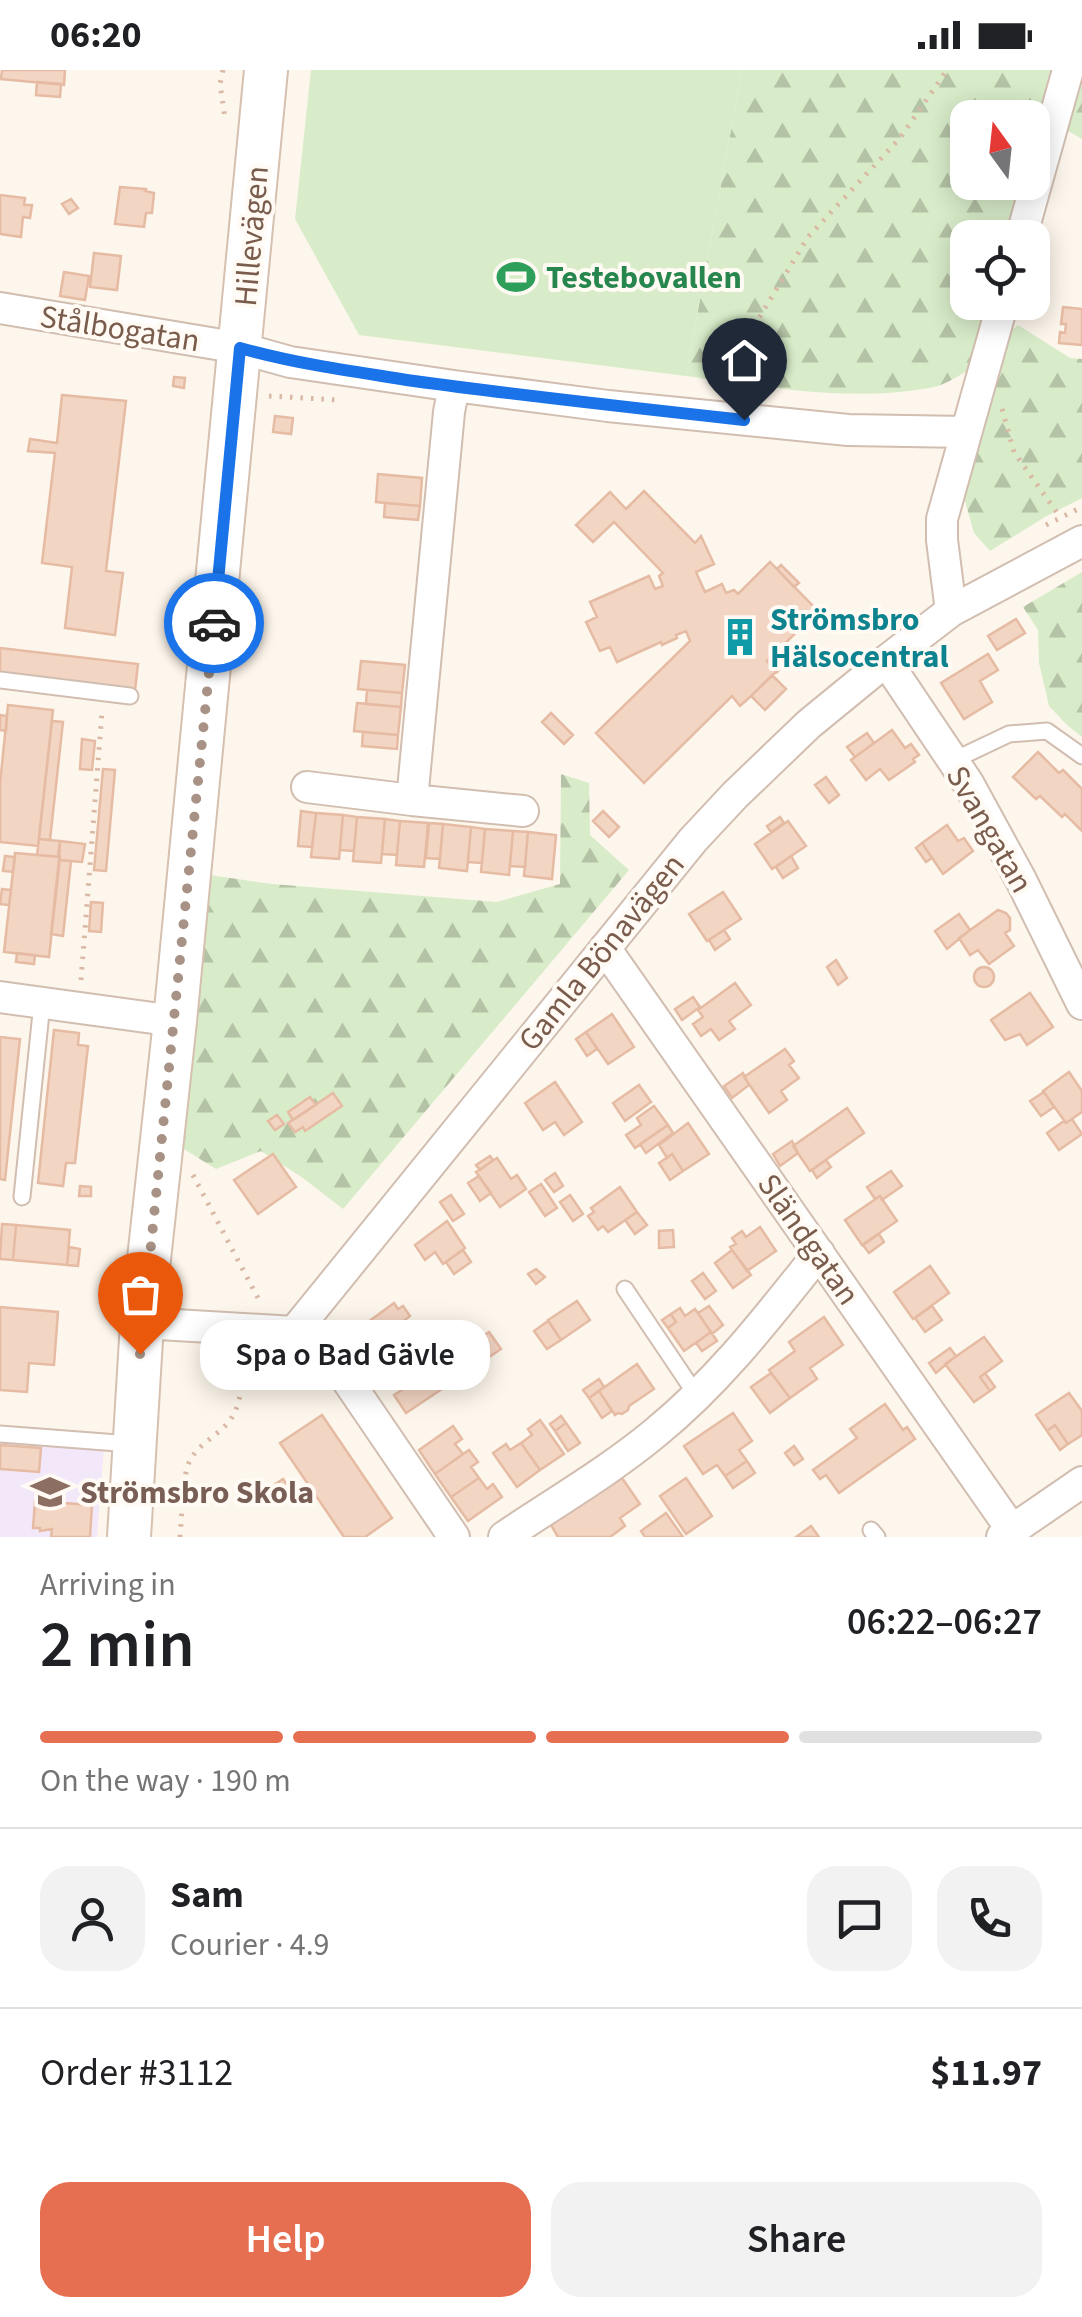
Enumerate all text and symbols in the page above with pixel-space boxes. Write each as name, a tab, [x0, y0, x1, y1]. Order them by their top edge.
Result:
text: 06:20	[50, 8, 142, 62]
north arrow	[950, 100, 1050, 200]
map controls	[950, 100, 1050, 320]
street label: Hillevägen	[223, 164, 281, 308]
button: locate	[950, 220, 1050, 320]
place label: Testebovallen	[546, 255, 742, 301]
sports icon: Testebovallen	[495, 256, 537, 298]
street label: Stålbogatan	[37, 294, 203, 364]
pin	[702, 318, 787, 421]
icon: home	[717, 333, 772, 388]
courier	[164, 573, 264, 673]
icon: car	[187, 596, 242, 651]
place label: Strömsbro Hälsocentral	[770, 597, 949, 680]
building icon: Strömsbro Hälsocentral	[719, 616, 761, 658]
street label: Svangatan	[934, 757, 1044, 902]
street label: Gamla Bönavägen	[508, 844, 696, 1061]
street label: Sländgatan	[746, 1164, 871, 1315]
pin	[98, 1252, 183, 1355]
icon: bag	[113, 1267, 168, 1322]
callout: Spa o Bad Gävle	[200, 1319, 490, 1389]
text: Spa o Bad Gävle	[235, 1332, 455, 1378]
place label: Strömsbro Skola	[80, 1470, 314, 1516]
school or university icon: Strömsbro Skola	[29, 1471, 71, 1513]
text: Arriving in	[40, 1562, 176, 1608]
text: 06:22–06:27	[847, 1595, 1042, 1649]
text: 2 min	[40, 1599, 195, 1692]
text: On the way · 190 m	[40, 1758, 291, 1804]
button: person	[40, 1866, 145, 1971]
button: chat	[807, 1866, 912, 1971]
button: phone	[937, 1866, 1042, 1971]
text: Sam	[170, 1868, 244, 1922]
text: Courier · 4.9	[170, 1922, 330, 1968]
text: Order #3112	[40, 2046, 233, 2100]
text: $11.97	[930, 2046, 1042, 2100]
button: Help	[40, 2182, 531, 2297]
button: Share	[551, 2182, 1042, 2297]

